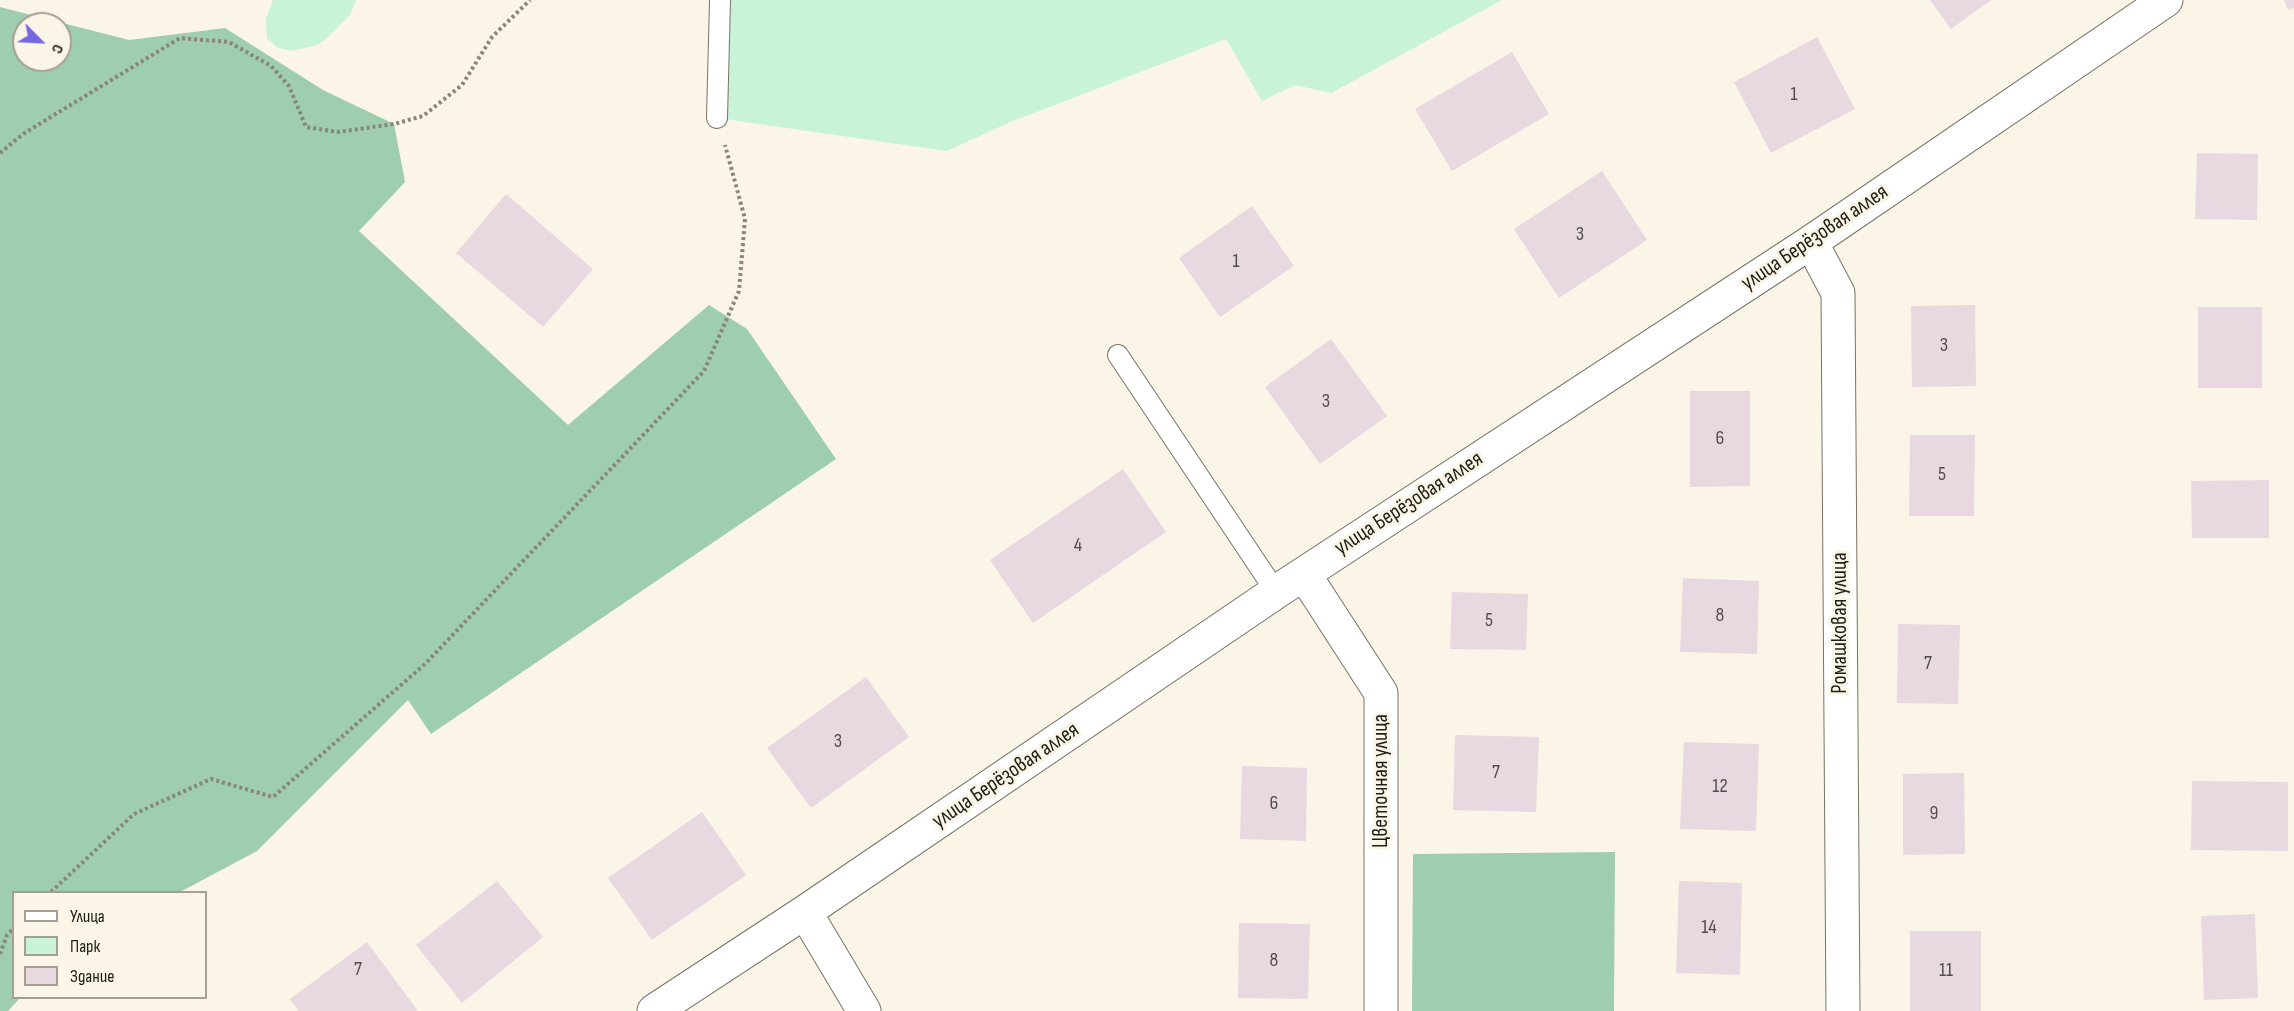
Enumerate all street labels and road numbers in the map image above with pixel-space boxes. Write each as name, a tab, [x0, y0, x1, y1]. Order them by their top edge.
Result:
street label: улица Берёзовая аллея	[1737, 179, 1893, 297]
street label: улица Берёзовая аллея	[1330, 446, 1488, 562]
street label: Ромашковая улица	[1827, 552, 1853, 694]
street label: Цветочная улица	[1368, 714, 1394, 848]
street label: улица Берёзовая аллея	[928, 717, 1084, 835]

